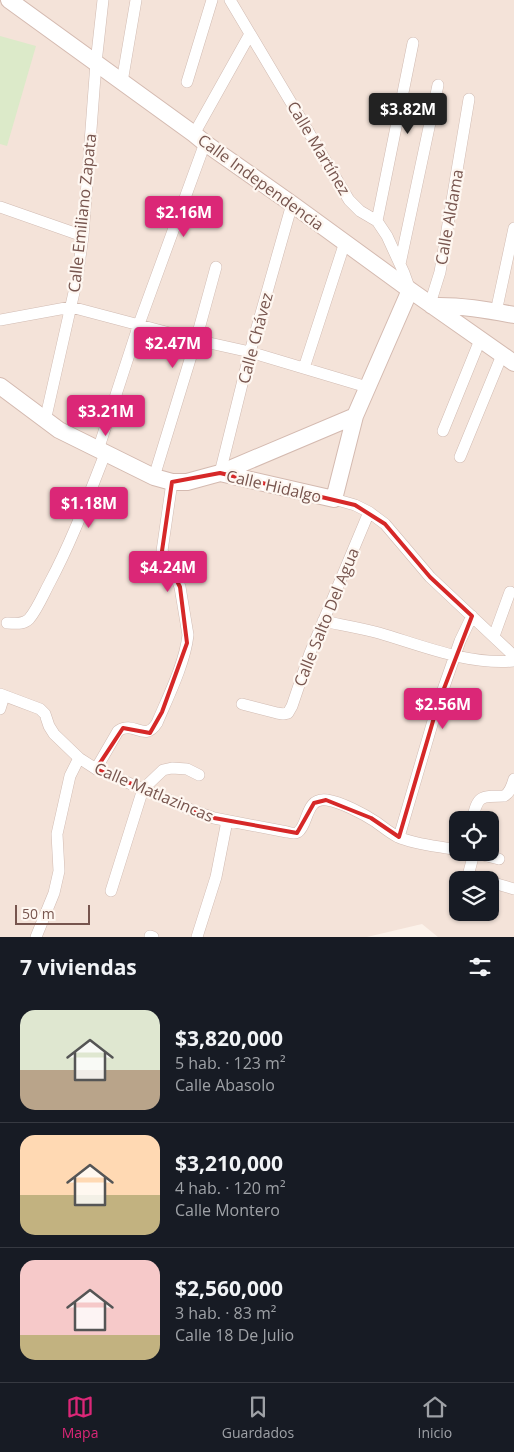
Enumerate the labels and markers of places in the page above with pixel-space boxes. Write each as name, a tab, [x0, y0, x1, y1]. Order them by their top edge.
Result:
pin: $3.82M	[367, 92, 449, 135]
pin: $2.16M	[143, 196, 225, 238]
pin: $2.47M	[132, 326, 214, 369]
pin: $3.21M	[65, 394, 147, 437]
pin: $1.18M	[48, 486, 130, 529]
pin: $4.24M	[127, 550, 209, 593]
pin: $2.56M	[402, 688, 484, 730]

